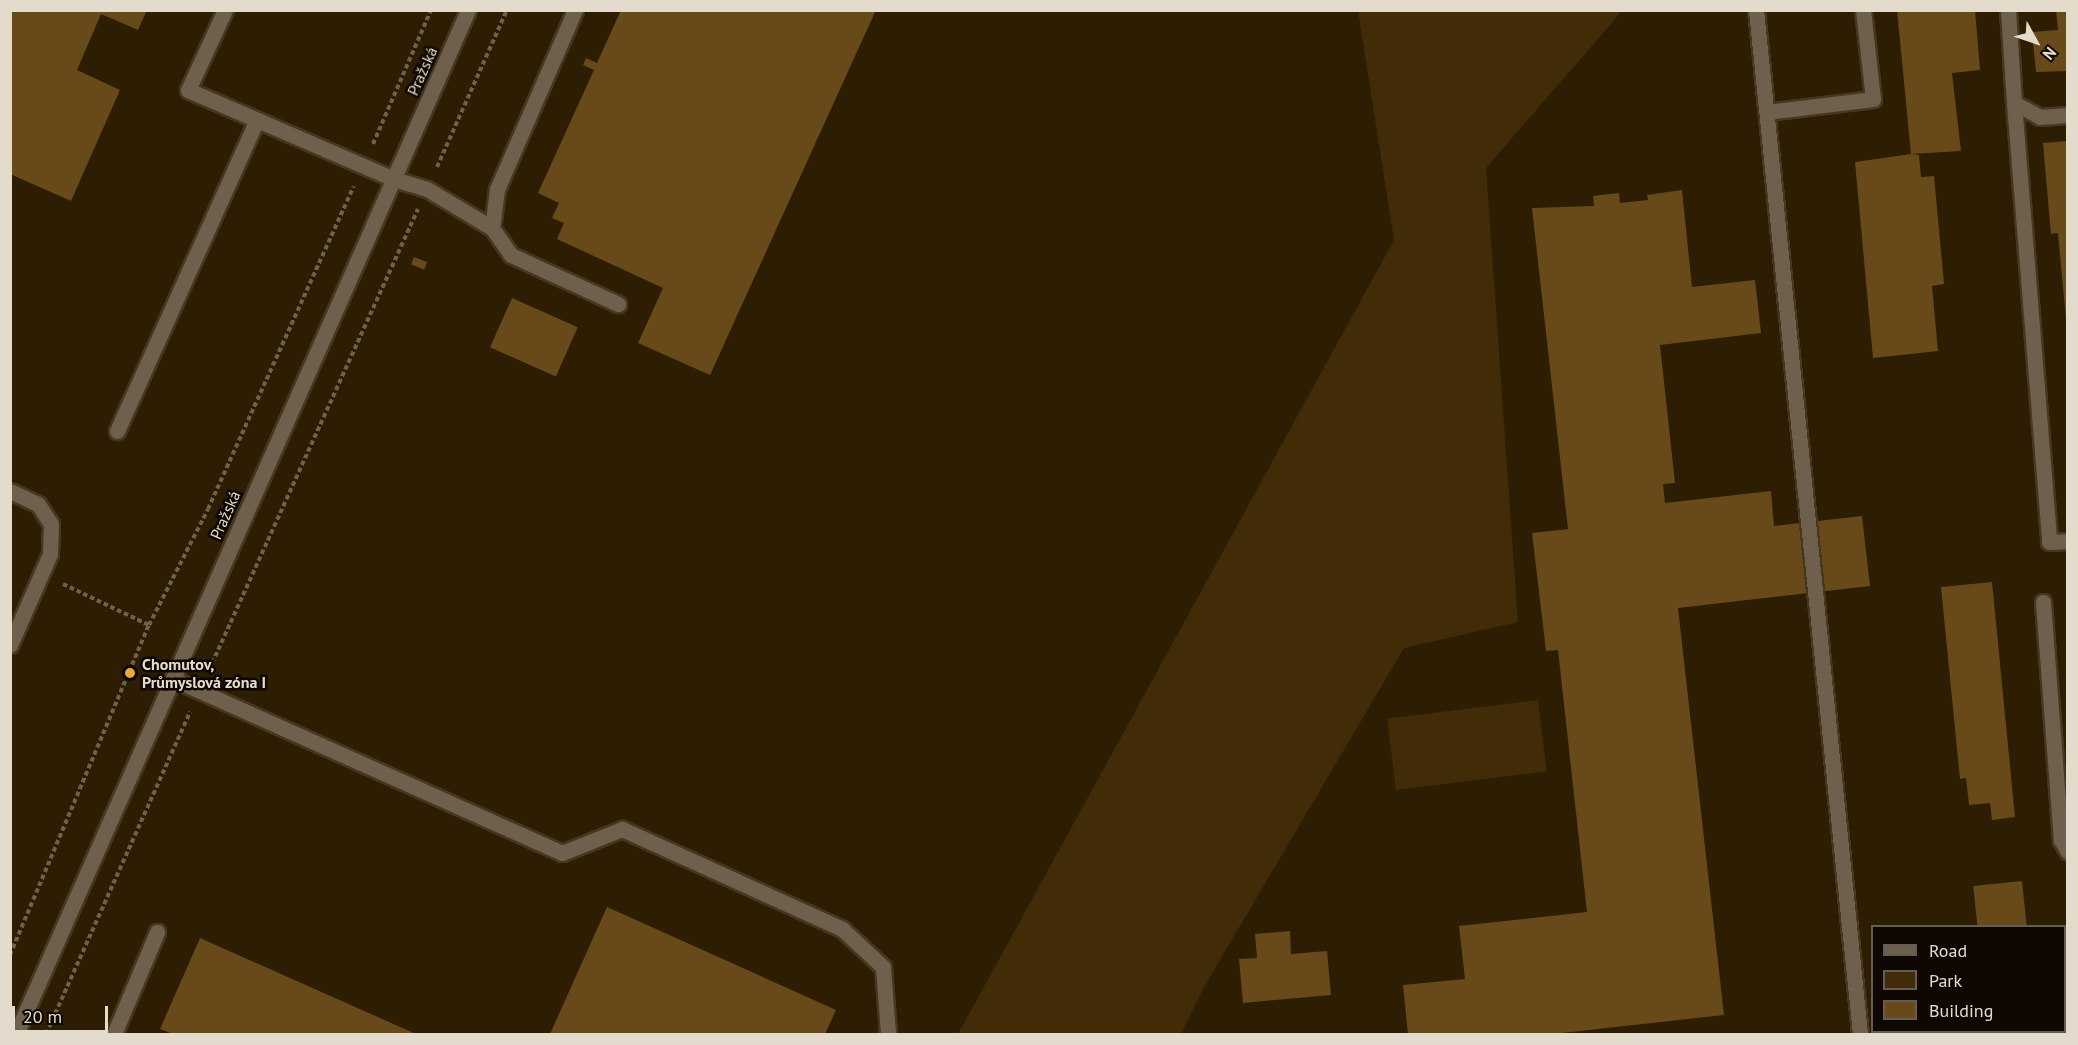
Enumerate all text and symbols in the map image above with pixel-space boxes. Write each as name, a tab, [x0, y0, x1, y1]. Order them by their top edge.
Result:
north arrow	[2006, 12, 2066, 72]
text: N	[2039, 43, 2061, 64]
street label: Pražská	[403, 44, 441, 98]
street label: Pražská	[206, 488, 244, 542]
place label: Chomutov, Průmyslová zóna I	[142, 654, 266, 692]
marker: Chomutov, Průmyslová zóna I	[123, 666, 137, 680]
legend	[1871, 925, 2066, 1033]
text: Road	[1929, 939, 1967, 962]
text: Park	[1929, 969, 1962, 992]
scale bar	[15, 994, 111, 1032]
text: Building	[1929, 999, 1993, 1022]
text: 20 m	[23, 1005, 62, 1028]

